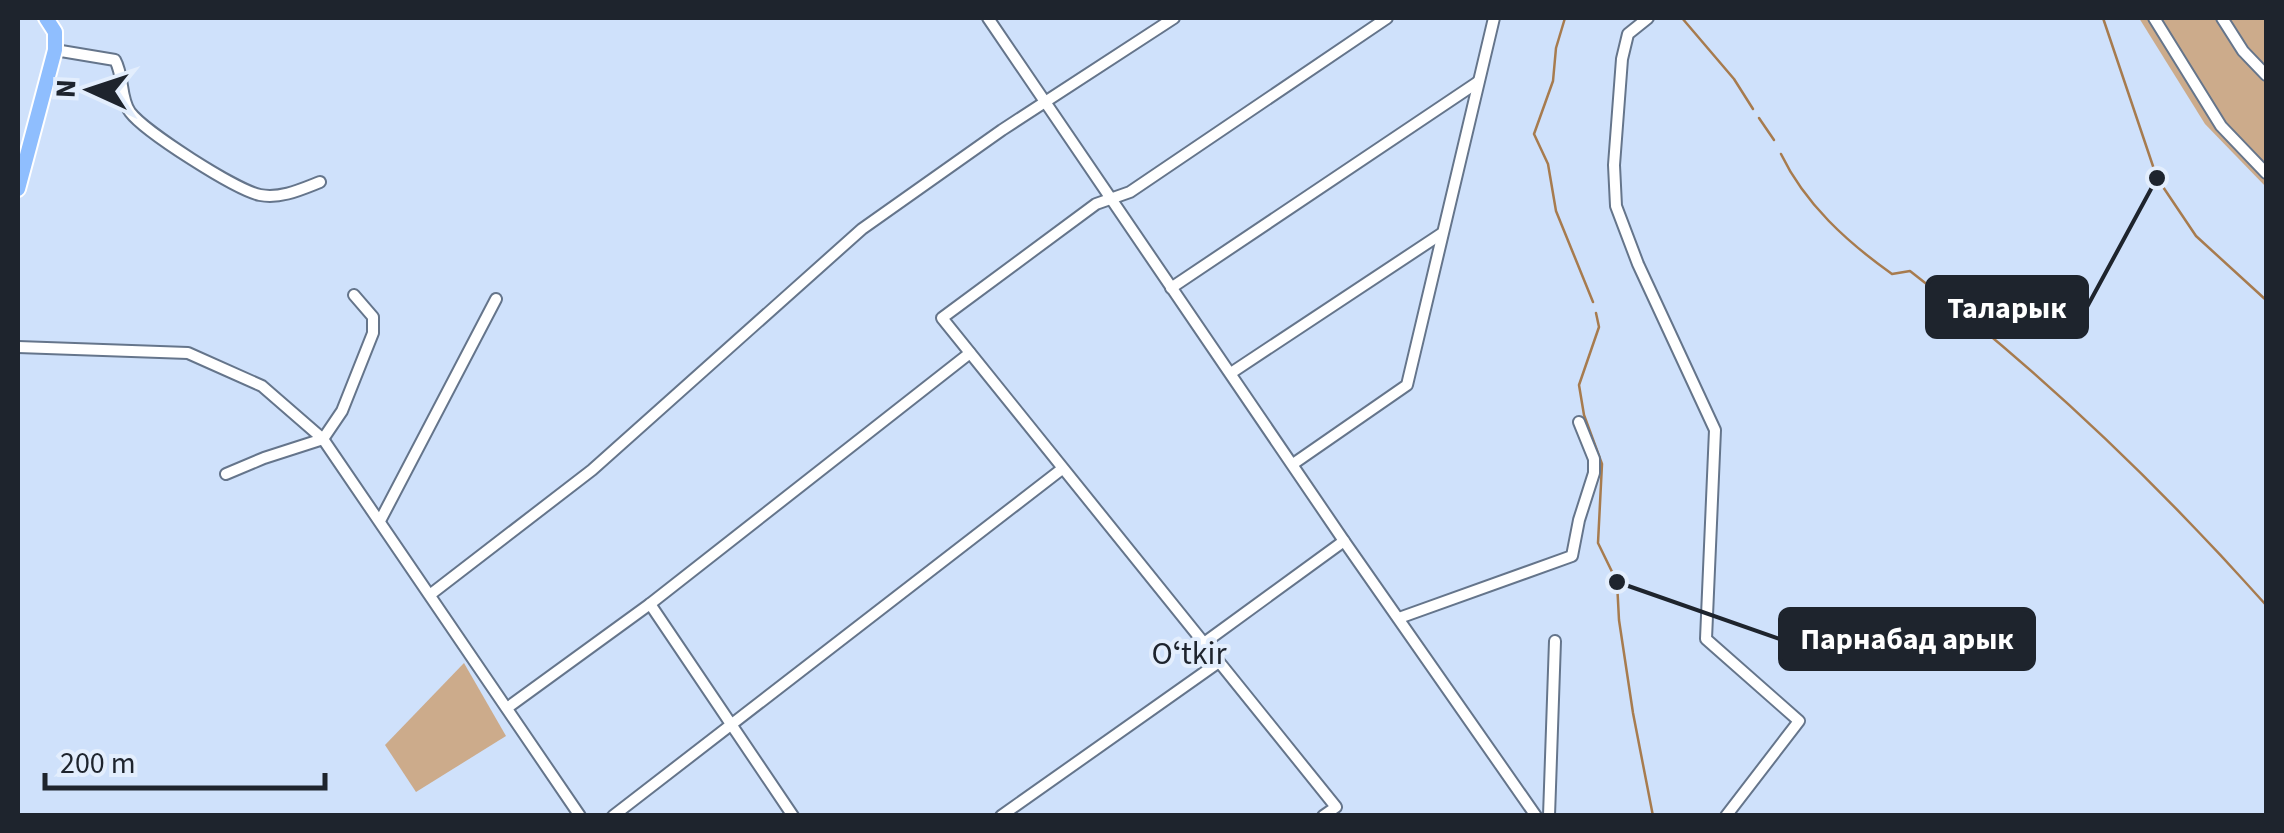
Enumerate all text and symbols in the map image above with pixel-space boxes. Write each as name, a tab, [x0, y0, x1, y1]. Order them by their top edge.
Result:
north arrow	[40, 40, 140, 140]
text: N	[46, 78, 86, 99]
callout: Таларык	[1927, 277, 2087, 337]
text: Таларык	[1947, 287, 2067, 330]
callout: Парнабад арык	[1780, 609, 2034, 669]
text: Парнабад арык	[1800, 618, 2014, 661]
district label: Oʻtkir	[1151, 631, 1227, 677]
scale bar	[45, 728, 325, 790]
text: 200 m	[60, 742, 136, 785]

